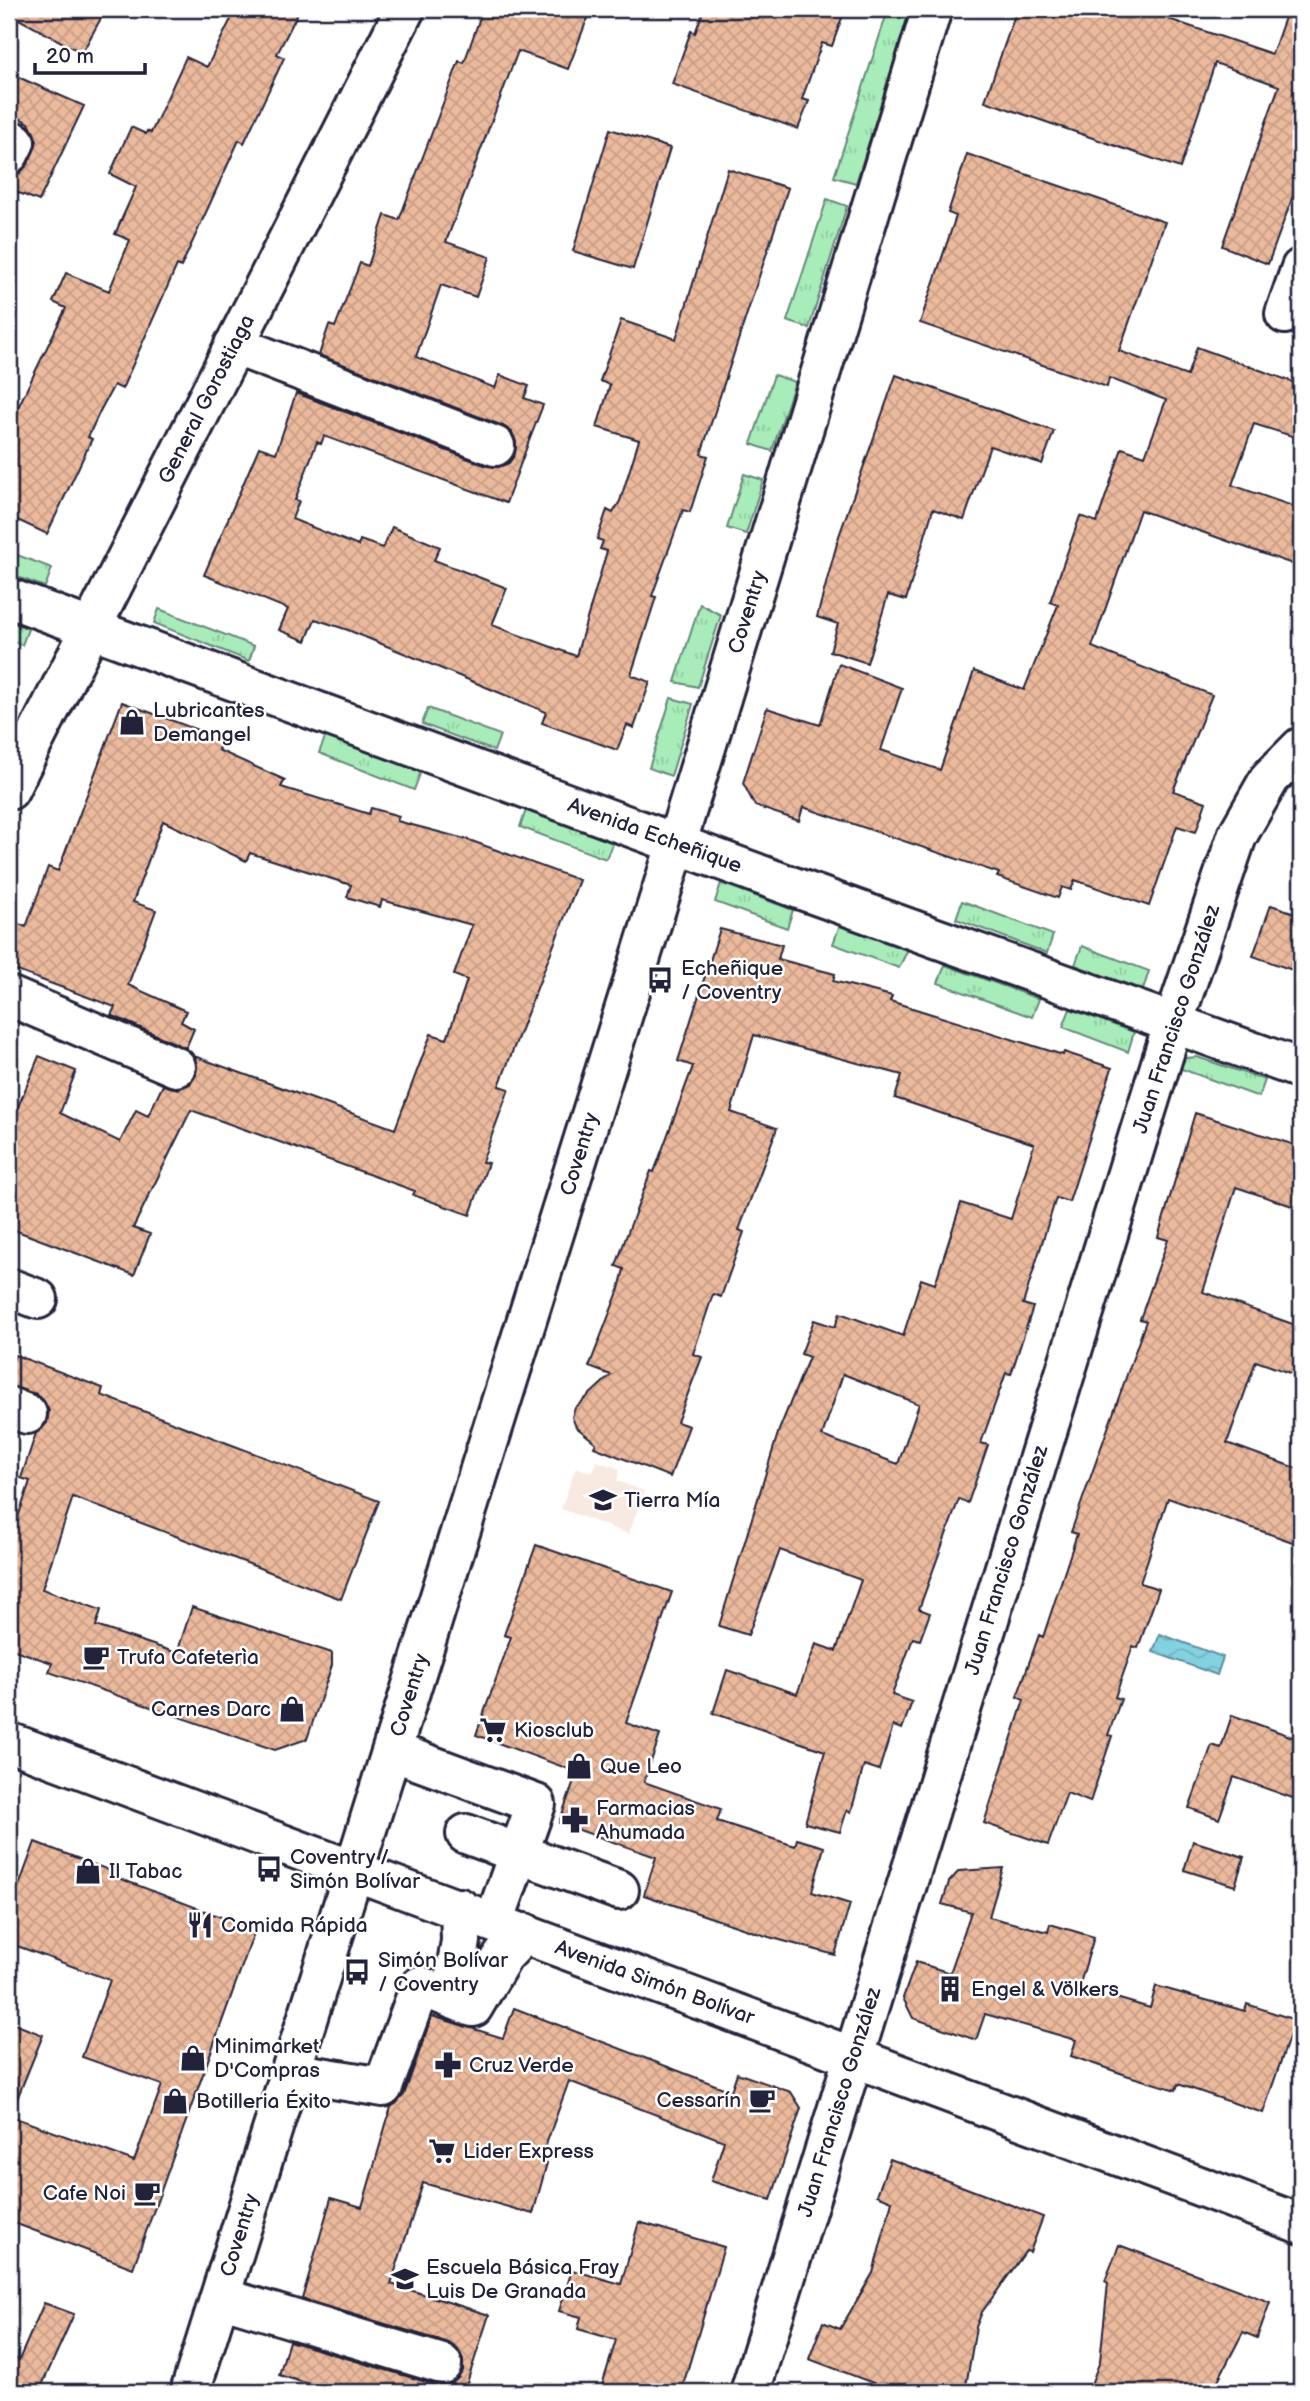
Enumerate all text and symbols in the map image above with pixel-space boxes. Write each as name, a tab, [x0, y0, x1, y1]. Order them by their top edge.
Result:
scale bar	[35, 32, 145, 76]
text: 20 m	[46, 44, 94, 69]
street label: General Gorostiaga	[153, 311, 260, 488]
street label: Coventry	[723, 567, 772, 657]
place label: Lubricantes Demangel	[153, 698, 265, 747]
shop icon: Lubricantes Demangel	[117, 707, 147, 737]
street label: Avenida Echeñique	[564, 792, 745, 879]
street label: Juan Francisco González	[1128, 901, 1226, 1137]
place label: Echeñique / Coventry	[681, 956, 783, 1005]
bus stop icon: Echeñique / Coventry	[645, 965, 675, 995]
street label: Coventry	[555, 1109, 604, 1199]
street label: Juan Francisco González	[960, 1441, 1054, 1678]
school or university icon: Tierra Mía	[588, 1485, 618, 1515]
place label: Tierra Mía	[624, 1488, 720, 1513]
cafe icon: Trufa Cafeterìa	[81, 1642, 111, 1672]
place label: Trufa Cafeterìa	[117, 1645, 259, 1670]
street label: Coventry	[385, 1650, 434, 1740]
shop icon: Carnes Darc	[277, 1694, 307, 1724]
place label: Carnes Darc	[151, 1697, 271, 1722]
supermarket icon: Kiosclub	[478, 1715, 508, 1745]
place label: Kiosclub	[514, 1718, 594, 1743]
shop icon: Que Leo	[564, 1751, 594, 1781]
place label: Que Leo	[600, 1754, 682, 1779]
place label: Farmacias Ahumada	[596, 1796, 695, 1845]
pharmacy icon: Farmacias Ahumada	[560, 1805, 590, 1835]
place label: Coventry / Simón Bolívar	[290, 1845, 420, 1894]
bus stop icon: Coventry / Simón Bolívar	[254, 1854, 284, 1884]
shop icon: Il Tabac	[73, 1856, 103, 1886]
place label: Il Tabac	[109, 1859, 182, 1884]
restaurant icon: Comida Rápida	[185, 1910, 215, 1940]
place label: Comida Rápida	[221, 1913, 368, 1938]
street label: Avenida Simón Bolívar	[552, 1935, 758, 2030]
place label: Simón Bolívar / Coventry	[378, 1948, 508, 1997]
bus stop icon: Simón Bolívar / Coventry	[342, 1957, 372, 1987]
building icon: Engel & Völkers	[935, 1974, 965, 2004]
place label: Engel & Völkers	[971, 1977, 1119, 2002]
street label: Juan Francisco González	[793, 1983, 887, 2220]
place label: Minimarket D'Compras	[214, 2034, 320, 2083]
shop icon: Minimarket D'Compras	[178, 2043, 208, 2073]
pharmacy icon: Cruz Verde	[433, 2050, 463, 2080]
place label: Cruz Verde	[469, 2053, 574, 2078]
cafe icon: Cessarín	[747, 2085, 777, 2115]
shop icon: Botilleria Éxito	[160, 2086, 190, 2116]
place label: Cessarín	[657, 2088, 741, 2113]
place label: Botilleria Éxito	[196, 2089, 331, 2114]
supermarket icon: Lider Express	[427, 2136, 457, 2166]
place label: Lider Express	[463, 2139, 594, 2164]
cafe icon: Cafe Noi	[132, 2178, 162, 2208]
place label: Cafe Noi	[43, 2181, 126, 2206]
street label: Coventry	[215, 2190, 264, 2280]
place label: Escuela Básica Fray Luis De Granada	[426, 2255, 620, 2304]
school or university icon: Escuela Básica Fray Luis De Granada	[390, 2264, 420, 2294]

